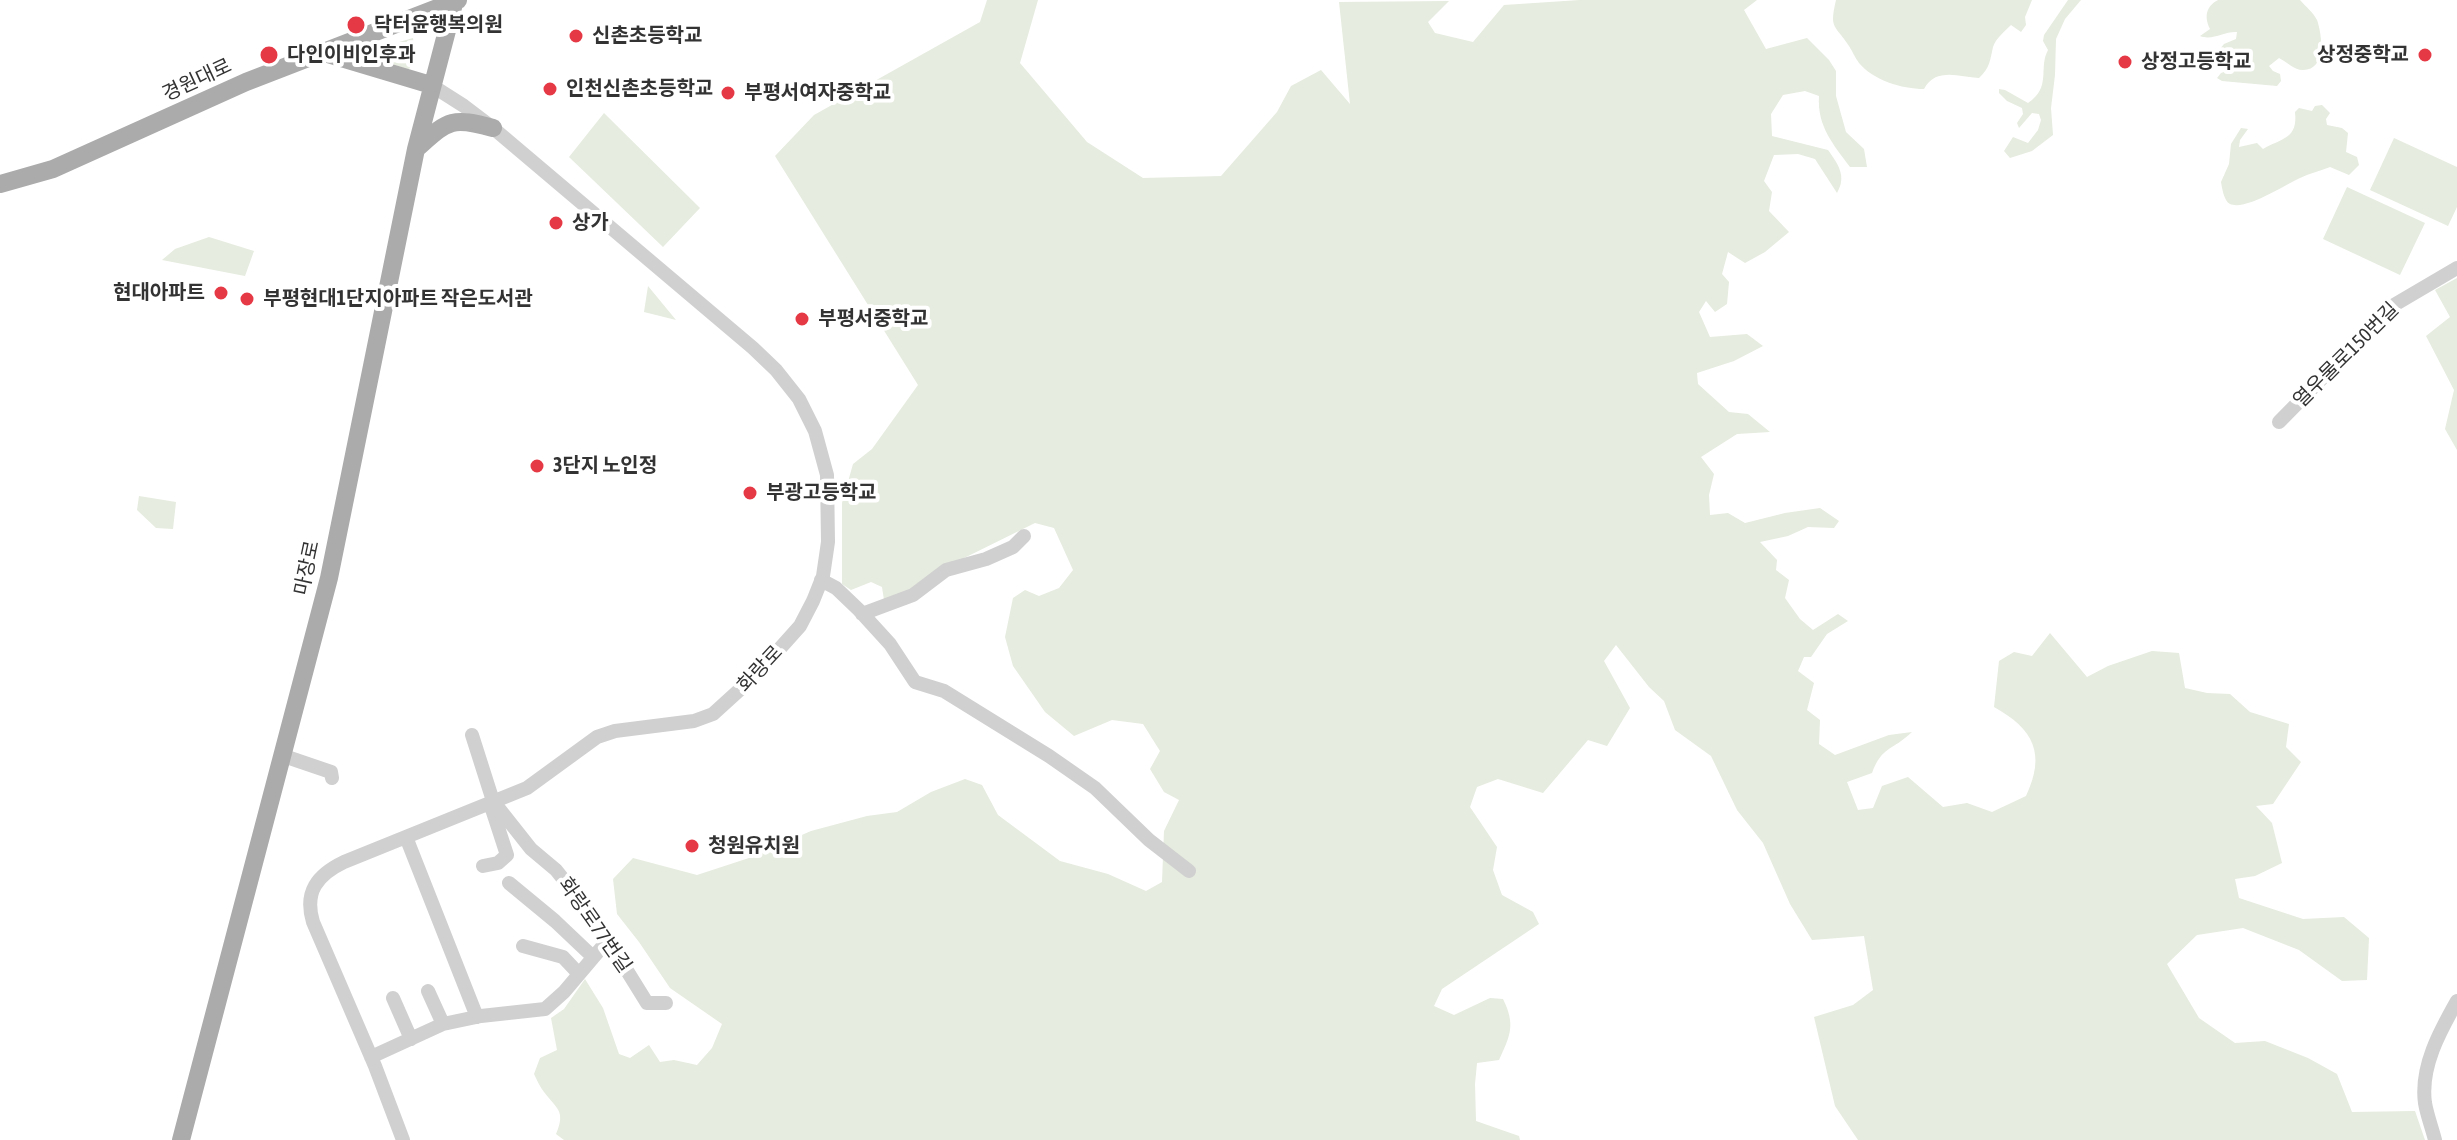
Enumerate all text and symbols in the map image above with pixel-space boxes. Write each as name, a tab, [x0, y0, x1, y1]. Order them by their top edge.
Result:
place label: 닥터윤행복의원	[374, 13, 503, 37]
marker: 닥터윤행복의원	[345, 14, 367, 36]
place label: 신촌초등학교	[592, 24, 702, 48]
marker: 신촌초등학교	[567, 27, 585, 45]
place label: 다인이비인후과	[287, 43, 416, 67]
place label: 상정중학교	[2317, 43, 2409, 67]
marker: 다인이비인후과	[258, 44, 280, 66]
marker: 상정중학교	[2416, 46, 2434, 64]
place label: 상정고등학교	[2141, 50, 2251, 74]
marker: 상정고등학교	[2116, 53, 2134, 71]
street label: 경원대로	[159, 54, 235, 106]
place label: 인천신촌초등학교	[566, 77, 713, 101]
marker: 인천신촌초등학교	[541, 80, 559, 98]
place label: 부평서여자중학교	[744, 81, 891, 105]
marker: 부평서여자중학교	[719, 84, 737, 102]
place label: 상가	[572, 211, 609, 235]
marker: 상가	[547, 214, 565, 232]
place label: 현대아파트	[113, 281, 205, 305]
marker: 현대아파트	[212, 284, 230, 302]
place label: 부평현대1단지아파트 작은도서관	[263, 287, 533, 311]
marker: 부평현대1단지아파트 작은도서관	[238, 290, 256, 308]
street label: 열우물로150번길	[2289, 298, 2403, 412]
place label: 부평서중학교	[818, 307, 928, 331]
marker: 부평서중학교	[793, 310, 811, 328]
place label: 3단지 노인정	[553, 454, 657, 478]
marker: 3단지 노인정	[528, 457, 546, 475]
place label: 부광고등학교	[766, 481, 876, 505]
marker: 부광고등학교	[741, 484, 759, 502]
street label: 마장로	[290, 539, 324, 597]
street label: 화랑로	[732, 641, 788, 697]
place label: 청원유치원	[708, 834, 800, 858]
marker: 청원유치원	[683, 837, 701, 855]
street label: 화랑로77번길	[553, 873, 637, 977]

